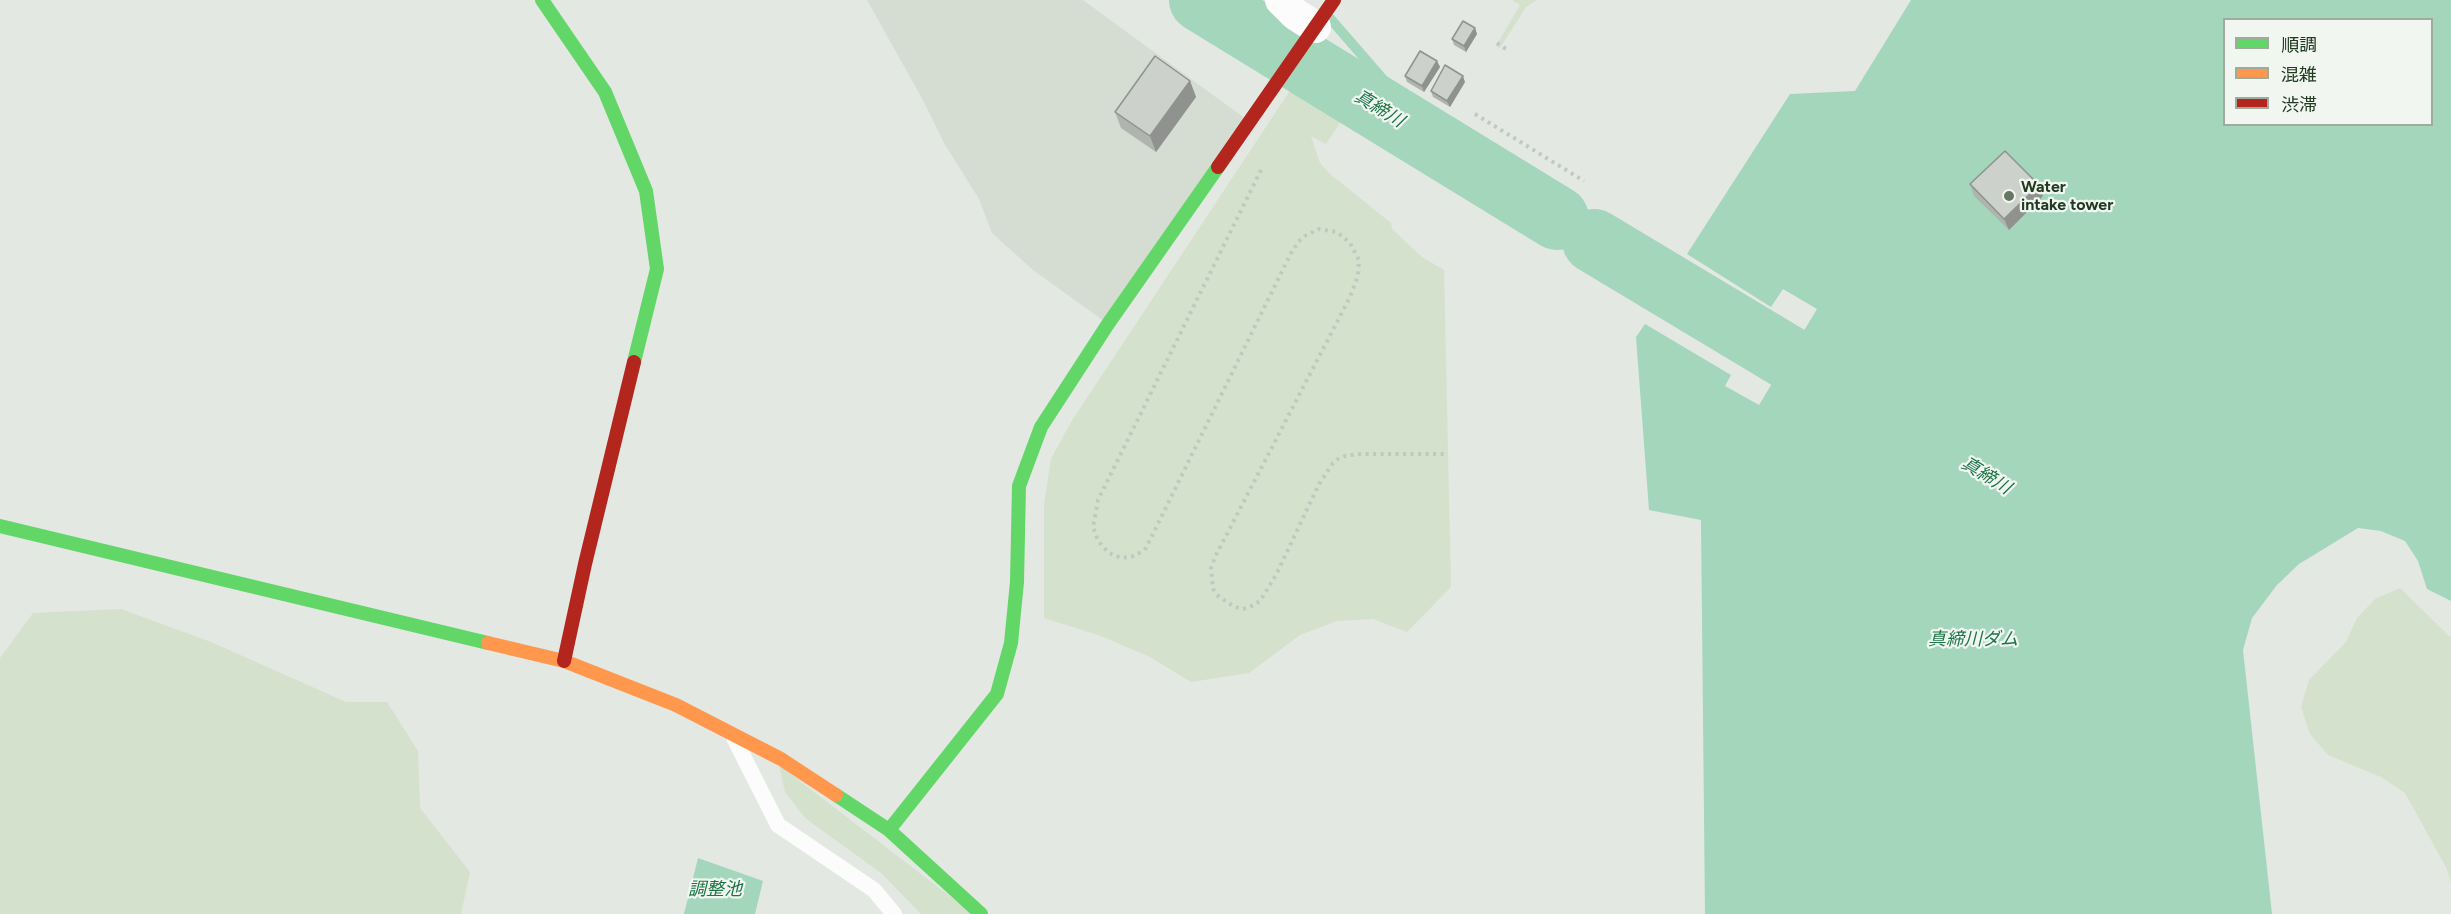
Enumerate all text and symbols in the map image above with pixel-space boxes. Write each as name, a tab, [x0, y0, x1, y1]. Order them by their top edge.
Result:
legend	[2223, 18, 2433, 126]
text: 順調	[2281, 34, 2317, 56]
text: 混雑	[2281, 64, 2317, 86]
water label: 真締川	[1350, 86, 1408, 132]
text: 渋滞	[2281, 94, 2317, 116]
place label: Water intake tower	[2021, 177, 2113, 215]
marker: Water intake tower	[2002, 189, 2016, 203]
water label: 真締川	[1957, 453, 2015, 499]
water label: 真締川ダム	[1928, 629, 2018, 651]
water label: 調整池	[688, 879, 742, 901]

